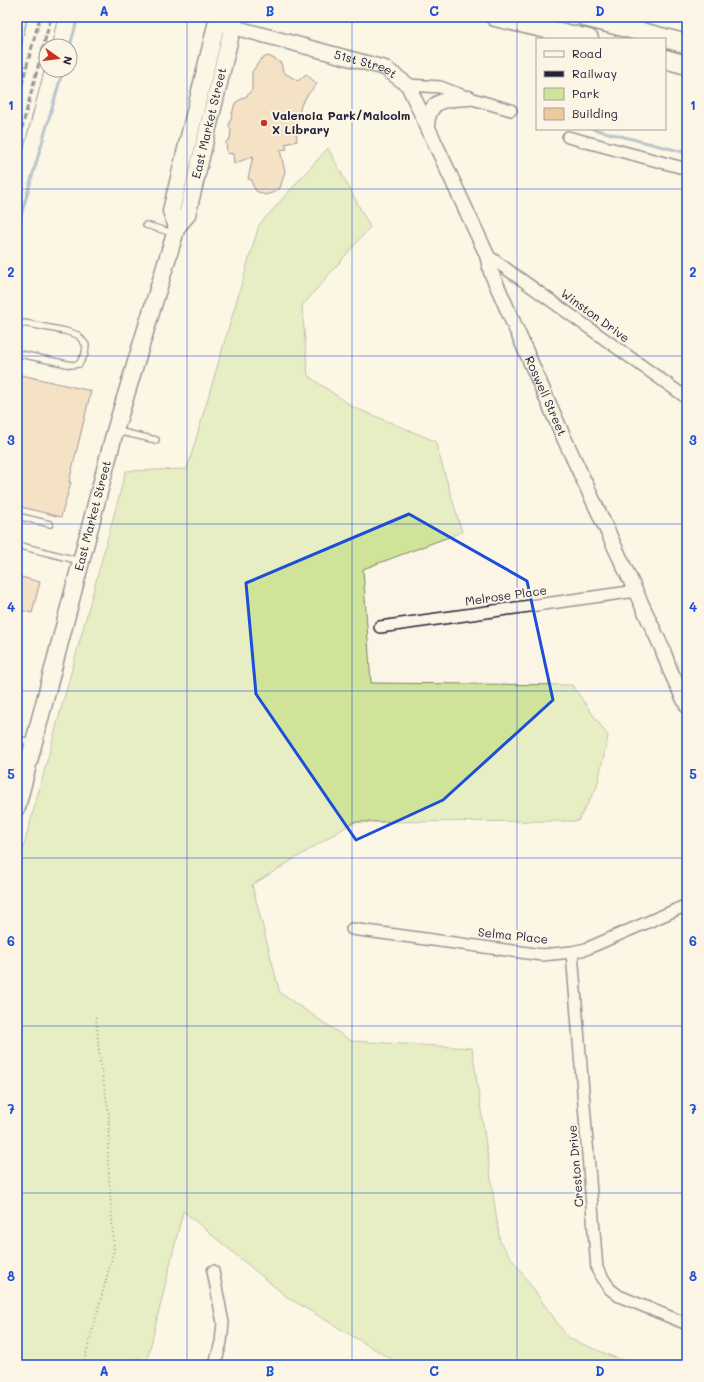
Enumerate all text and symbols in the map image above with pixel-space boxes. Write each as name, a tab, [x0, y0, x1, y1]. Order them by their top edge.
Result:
text: A	[99, 2, 109, 19]
text: B	[266, 2, 275, 19]
text: C	[429, 2, 439, 19]
text: D	[595, 2, 605, 19]
north arrow	[38, 38, 78, 78]
legend	[536, 38, 666, 130]
text: Road	[572, 45, 602, 61]
street label: 51st Street	[332, 46, 401, 81]
text: N	[60, 55, 76, 66]
text: Railway	[572, 65, 617, 81]
street label: East Market Street	[187, 66, 229, 180]
text: Park	[572, 85, 599, 101]
text: 1	[8, 96, 14, 113]
text: 1	[690, 96, 696, 113]
text: Building	[572, 105, 618, 121]
place label: Valencia Park/Malcolm X Library	[272, 107, 410, 137]
marker: Valencia Park/Malcolm X Library	[259, 118, 269, 128]
text: 2	[7, 263, 15, 280]
text: 2	[689, 263, 697, 280]
street label: Winston Drive	[558, 285, 633, 346]
street label: Roswell Street	[522, 353, 571, 438]
text: 3	[7, 431, 15, 448]
text: 3	[689, 431, 697, 448]
street label: East Market Street	[70, 458, 114, 572]
street label: Melrose Place	[464, 581, 548, 609]
text: 4	[7, 598, 15, 615]
text: 4	[689, 598, 697, 615]
text: 5	[7, 765, 15, 782]
text: 5	[689, 765, 697, 782]
street label: Selma Place	[477, 923, 549, 947]
text: 6	[7, 932, 15, 949]
text: 6	[689, 932, 697, 949]
text: 7	[7, 1100, 15, 1117]
text: 7	[689, 1100, 697, 1117]
street label: Creston Drive	[563, 1124, 587, 1208]
text: 8	[7, 1267, 15, 1284]
text: 8	[689, 1267, 697, 1284]
text: A	[99, 1362, 109, 1379]
text: B	[266, 1362, 275, 1379]
text: C	[429, 1362, 439, 1379]
text: D	[595, 1362, 605, 1379]

